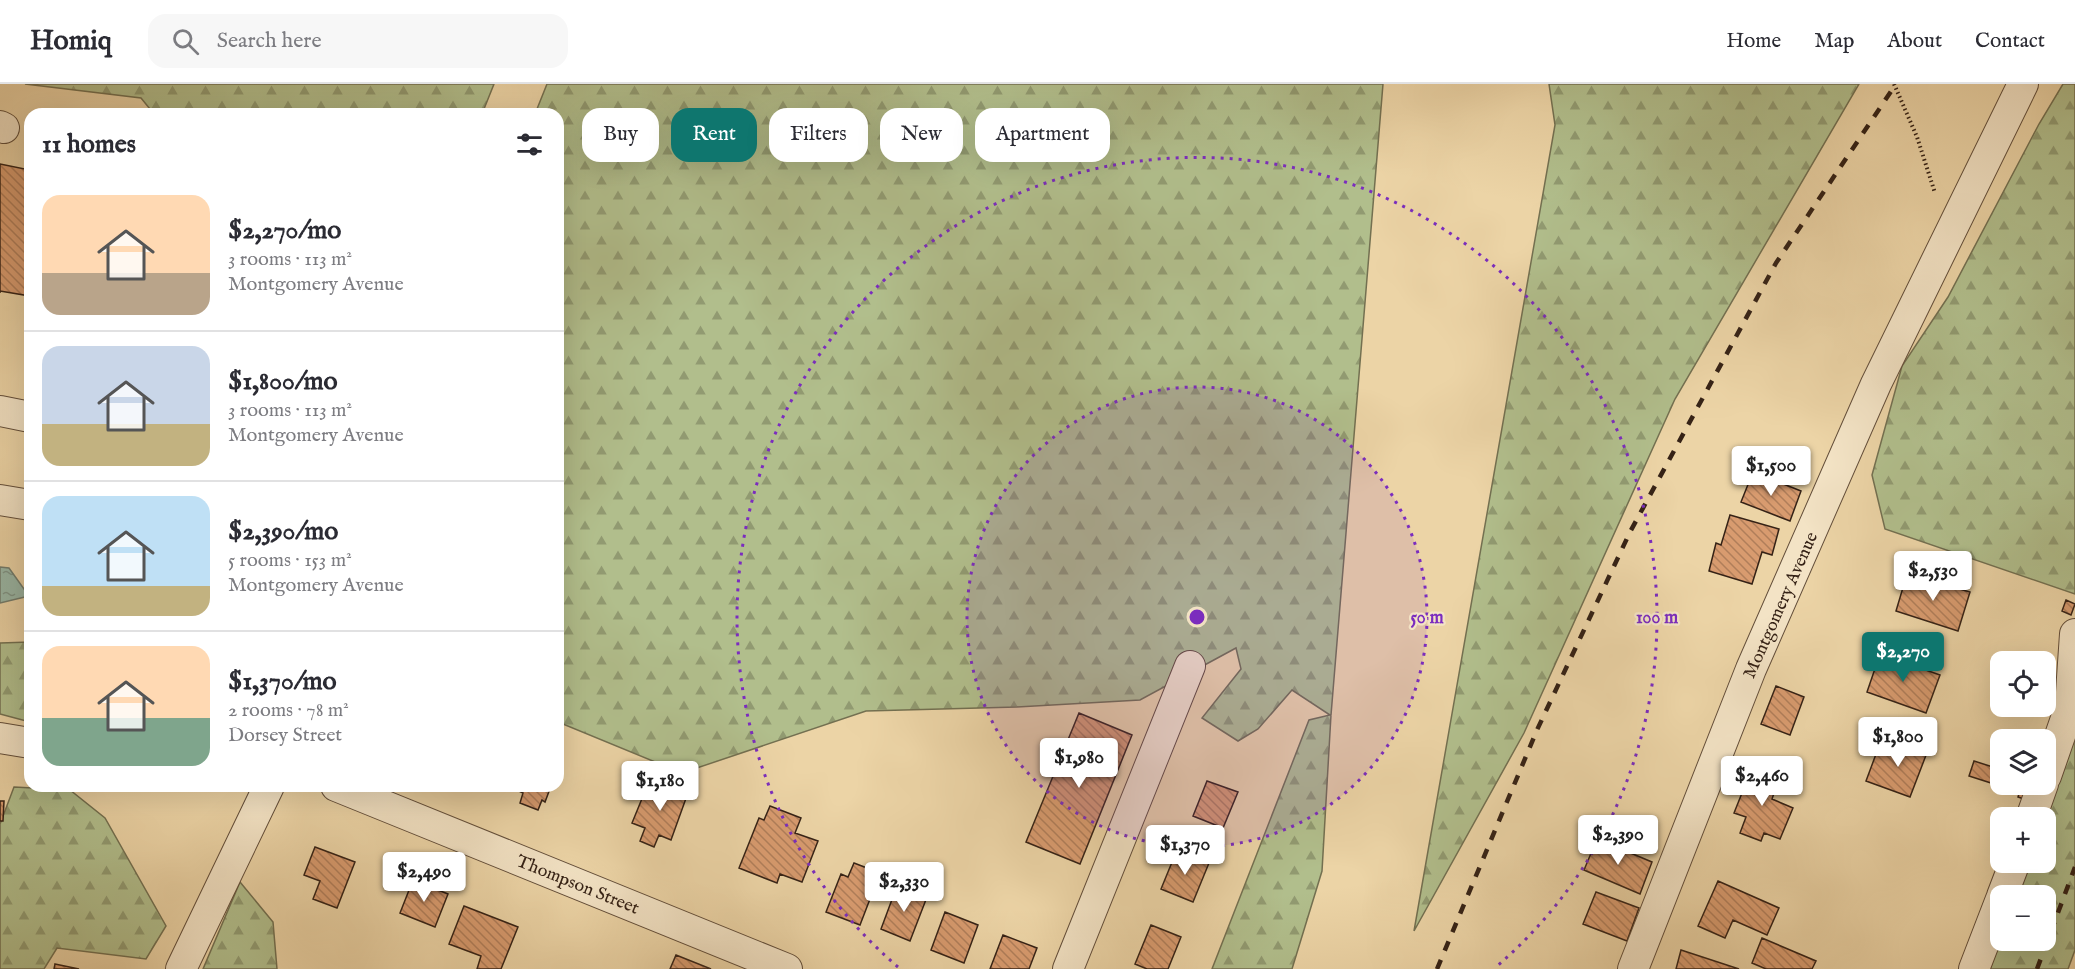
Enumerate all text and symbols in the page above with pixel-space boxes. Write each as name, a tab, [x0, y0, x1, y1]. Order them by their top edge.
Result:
search box	[148, 14, 568, 68]
text: Homiq	[30, 24, 112, 59]
icon: search	[169, 25, 202, 58]
text: Search here	[217, 27, 322, 55]
text: Home	[1726, 28, 1781, 55]
text: Map	[1814, 28, 1854, 55]
text: About	[1887, 28, 1942, 55]
text: Contact	[1975, 28, 2045, 55]
chip: Buy	[582, 108, 659, 162]
chip: Rent	[671, 108, 757, 162]
chip: Filters	[769, 108, 868, 162]
chip: New	[880, 108, 963, 162]
chip: Apartment	[975, 108, 1110, 162]
text: 11 homes	[42, 128, 136, 161]
icon: filters	[513, 128, 546, 161]
text: $2,270/mo	[228, 214, 341, 247]
icon: home	[90, 219, 162, 291]
text: 3 rooms · 113 m²	[228, 247, 352, 272]
text: Montgomery Avenue	[228, 272, 404, 297]
text: $1,800/mo	[228, 365, 338, 398]
icon: home	[90, 370, 162, 442]
text: 3 rooms · 113 m²	[228, 398, 352, 423]
text: Montgomery Avenue	[228, 423, 404, 448]
pin: $1,500	[1722, 446, 1820, 497]
text: $1,500	[1746, 453, 1796, 478]
text: $2,390/mo	[228, 515, 338, 548]
icon: home	[90, 520, 162, 592]
street label: Montgomery Avenue	[1739, 529, 1824, 682]
text: 5 rooms · 153 m²	[228, 548, 352, 573]
pin: $2,530	[1884, 551, 1982, 602]
text: $2,530	[1908, 558, 1958, 583]
text: Montgomery Avenue	[228, 573, 404, 598]
centre of rings	[1187, 607, 1207, 627]
text: 50 m	[1410, 607, 1444, 630]
text: 100 m	[1636, 607, 1678, 630]
pin: $2,270	[1854, 632, 1952, 683]
text: $2,270	[1876, 639, 1930, 664]
map controls	[1990, 651, 2056, 951]
button: locate	[1990, 651, 2056, 717]
text: $1,370/mo	[228, 665, 337, 698]
icon: home	[90, 670, 162, 742]
text: 2 rooms · 78 m²	[228, 698, 349, 723]
pin: $1,800	[1849, 717, 1947, 768]
text: Dorsey Street	[228, 723, 342, 748]
text: $1,800	[1872, 724, 1924, 749]
button: layers	[1990, 729, 2056, 795]
pin: $1,980	[1030, 738, 1128, 789]
text: $1,980	[1054, 745, 1104, 770]
pin: $2,460	[1713, 756, 1811, 807]
pin: $1,180	[611, 761, 709, 812]
text: $2,460	[1735, 763, 1789, 788]
text: $1,180	[636, 768, 684, 793]
button: +	[1990, 807, 2056, 873]
pin: $2,390	[1569, 815, 1667, 866]
text: $2,390	[1592, 822, 1644, 847]
pin: $1,370	[1136, 825, 1234, 876]
text: $1,370	[1160, 832, 1210, 857]
street label: Thompson Street	[513, 850, 642, 920]
pin: $2,490	[375, 852, 473, 903]
text: $2,490	[397, 859, 451, 884]
pin: $2,330	[855, 862, 953, 913]
text: $2,330	[879, 869, 929, 894]
button: −	[1990, 885, 2056, 951]

